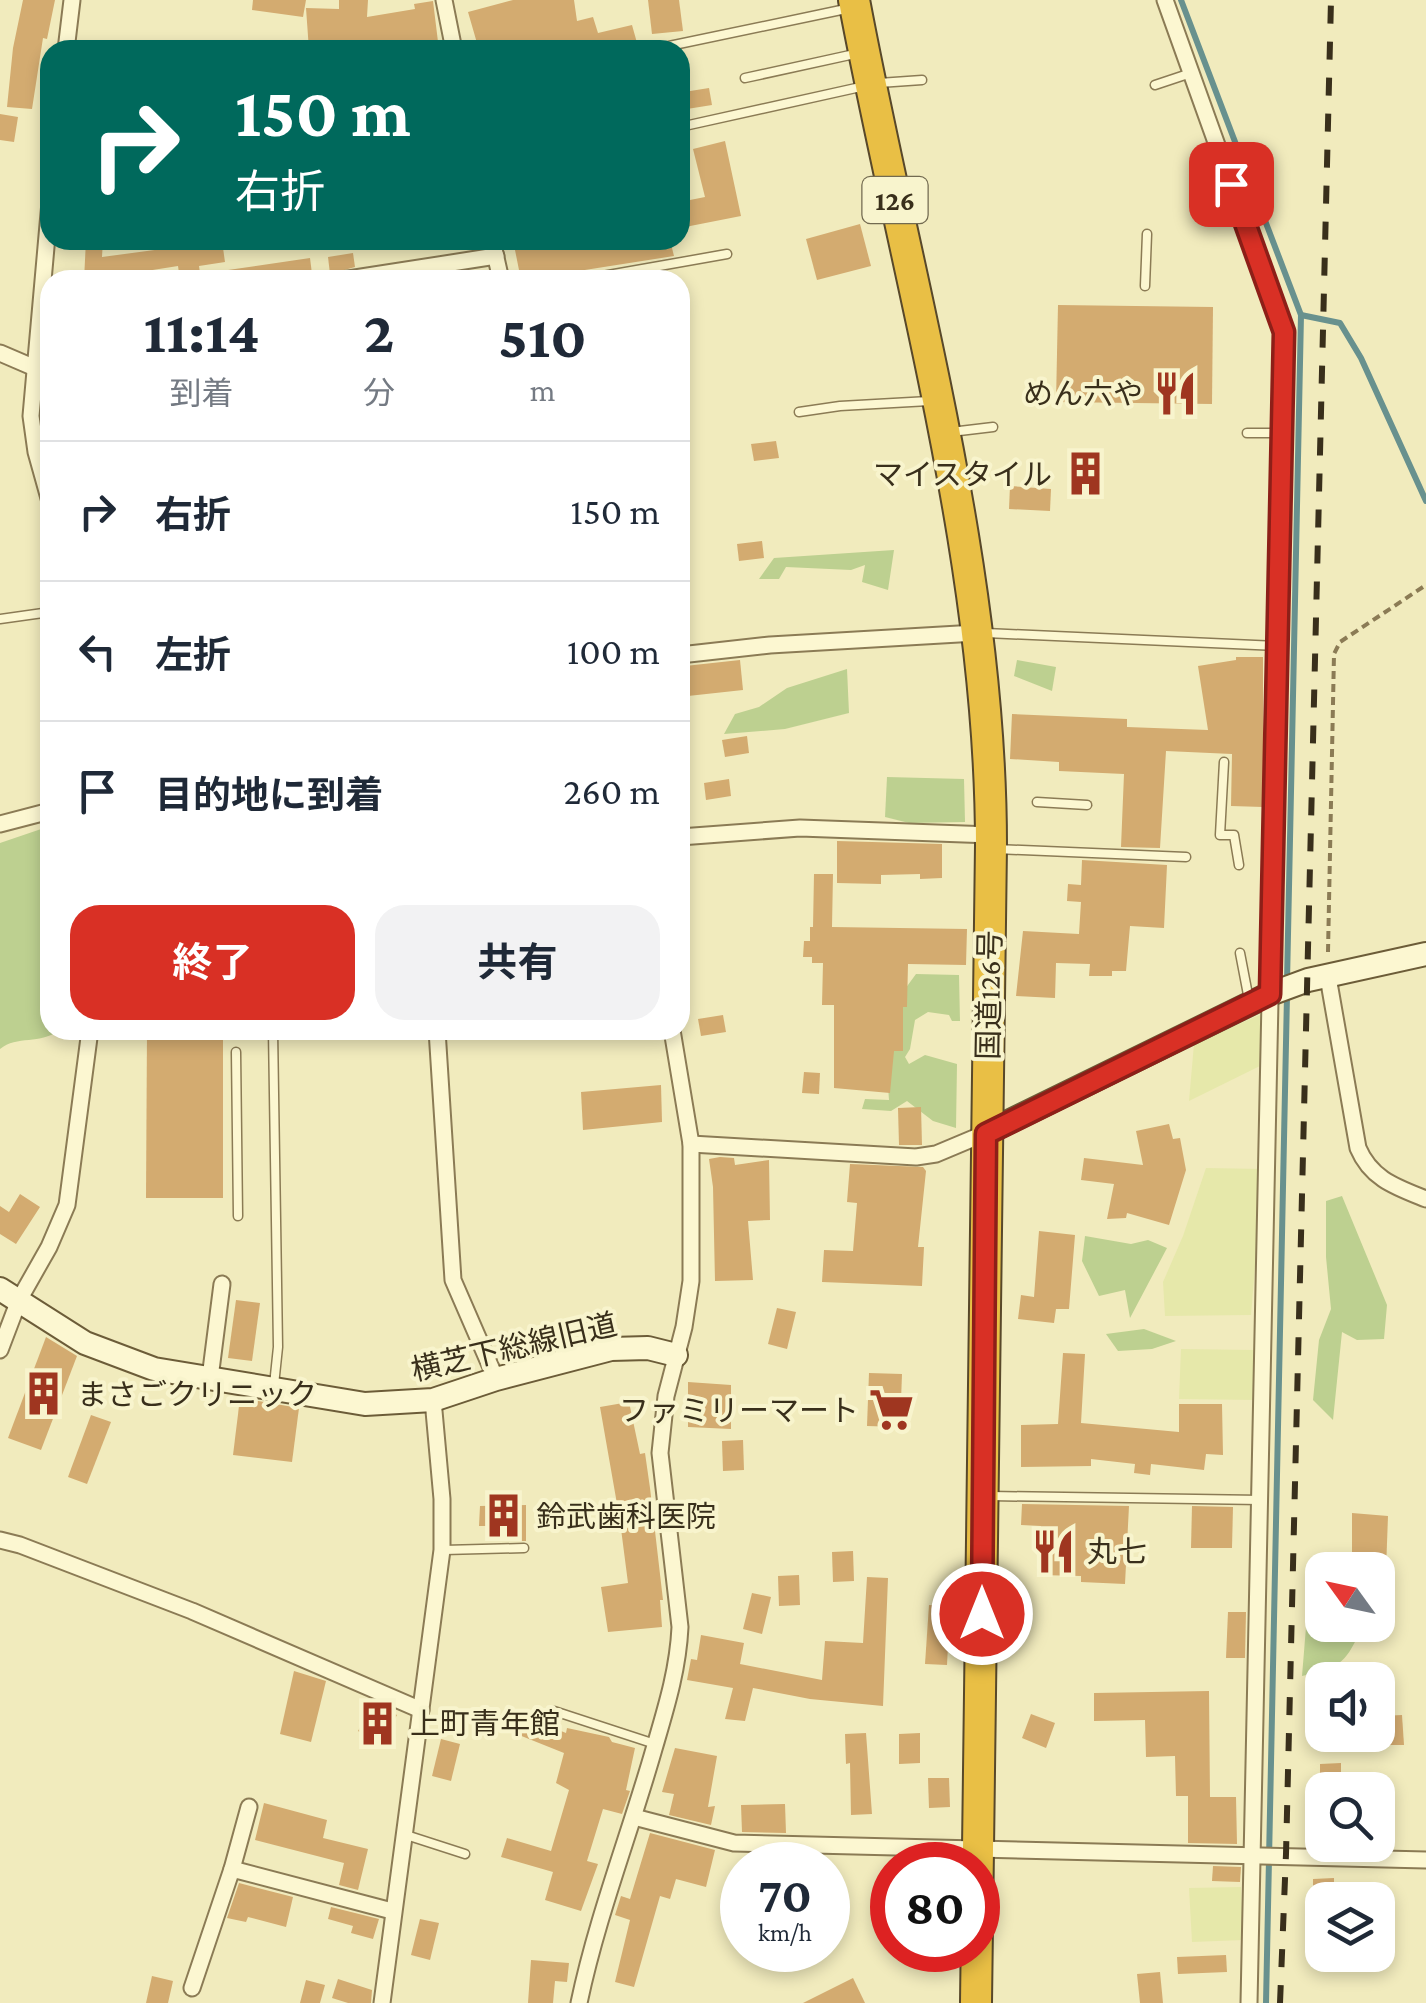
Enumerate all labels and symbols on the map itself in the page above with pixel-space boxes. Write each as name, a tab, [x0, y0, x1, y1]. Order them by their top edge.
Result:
pin	[1189, 142, 1274, 227]
road number: 126	[862, 177, 928, 223]
restaurant icon: めん六や	[1152, 369, 1200, 417]
place label: めん六や	[1023, 377, 1143, 410]
building icon: マイスタイル	[1061, 450, 1109, 498]
place label: マイスタイル	[873, 458, 1052, 491]
street label: 国道126号	[971, 930, 1007, 1060]
street label: 横芝下総線旧道	[408, 1307, 620, 1387]
building icon: まさごクリニック	[20, 1370, 68, 1418]
place label: まさごクリニック	[77, 1378, 317, 1411]
supermarket icon: ファミリーマート	[868, 1386, 916, 1434]
place label: ファミリーマート	[619, 1394, 859, 1427]
building icon: 鈴武歯科医院	[479, 1492, 527, 1540]
place label: 鈴武歯科医院	[536, 1500, 716, 1533]
restaurant icon: 丸七	[1030, 1527, 1078, 1575]
place label: 丸七	[1087, 1535, 1147, 1568]
north arrow	[1305, 1552, 1395, 1642]
position arrow	[930, 1562, 1034, 1666]
building icon: 上町青年館	[353, 1699, 401, 1747]
place label: 上町青年館	[410, 1707, 560, 1740]
speed limit sign: 80	[870, 1842, 1000, 1972]

